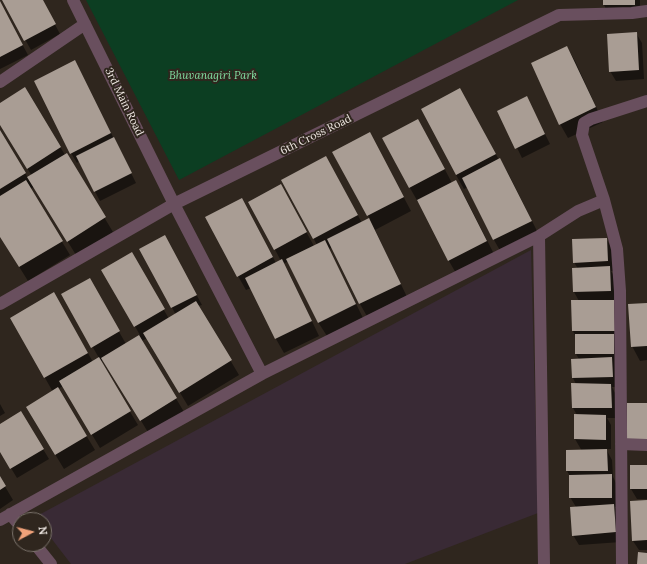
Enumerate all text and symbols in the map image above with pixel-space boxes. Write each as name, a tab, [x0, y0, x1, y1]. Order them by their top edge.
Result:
street label: 3rd Main Road	[102, 66, 146, 138]
park label: Bhuvanagiri Park	[169, 69, 257, 83]
street label: 6th Cross Road	[278, 112, 354, 158]
north arrow	[12, 512, 52, 552]
text: N	[35, 526, 50, 536]

